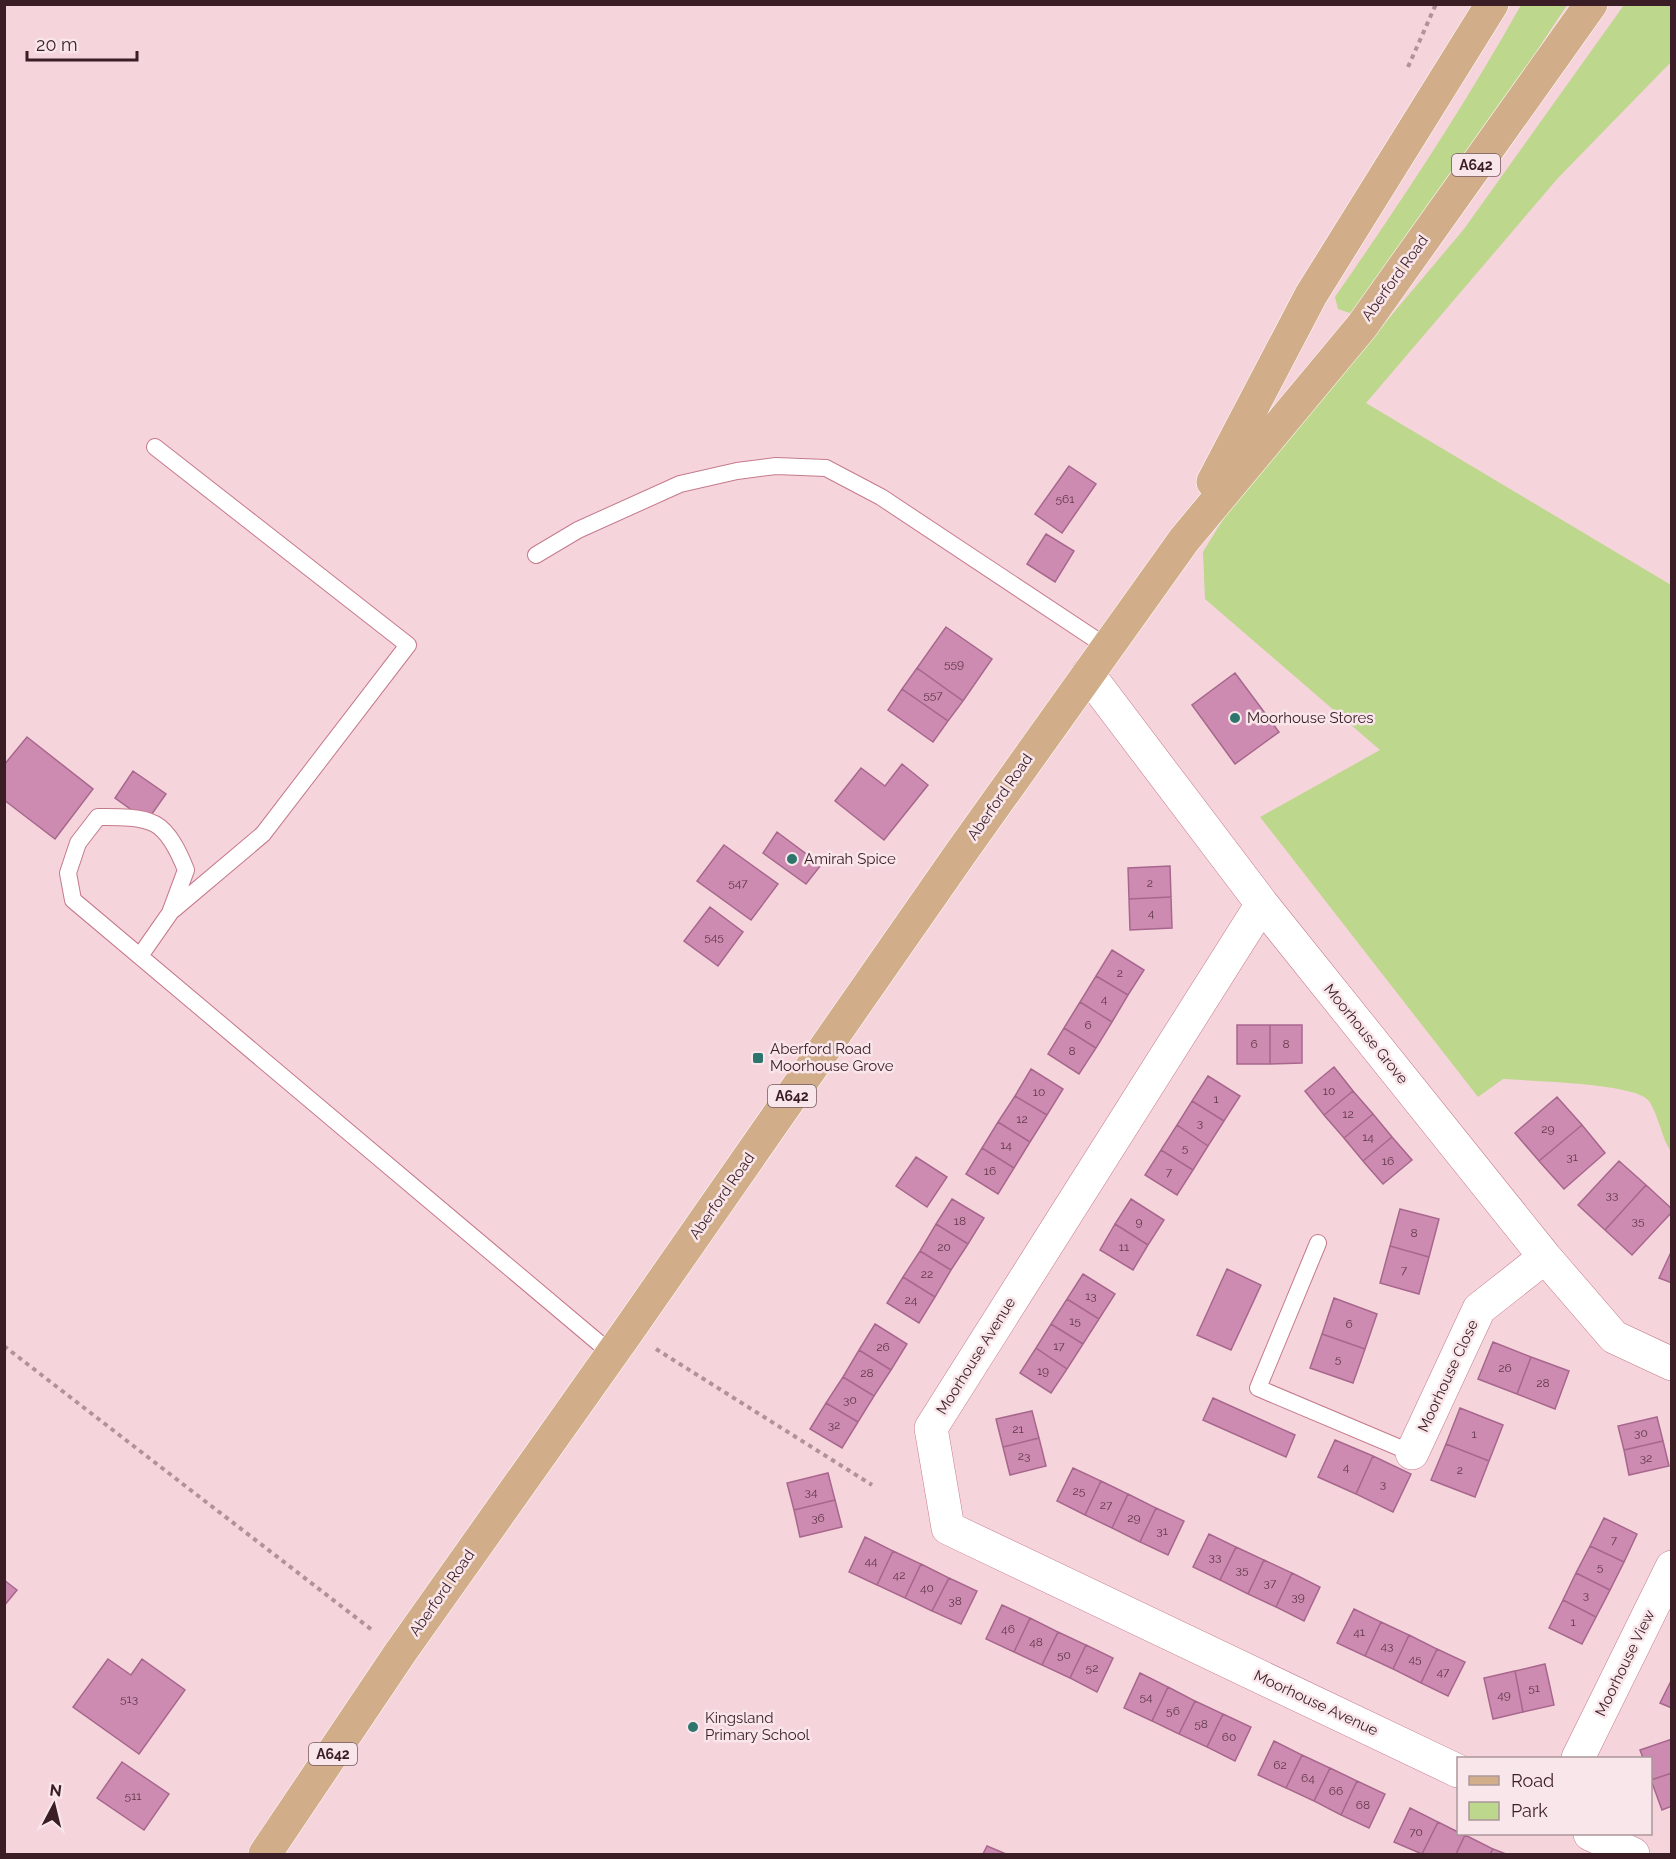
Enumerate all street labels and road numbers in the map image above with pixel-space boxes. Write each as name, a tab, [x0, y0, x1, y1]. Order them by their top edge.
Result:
road number: A642	[1452, 154, 1500, 176]
street label: Aberford Road	[1358, 232, 1432, 324]
street label: Aberford Road	[964, 750, 1036, 844]
street label: Moorhouse Grove	[1320, 980, 1412, 1088]
road number: A642	[768, 1085, 816, 1107]
street label: Aberford Road	[686, 1149, 758, 1243]
street label: Moorhouse Avenue	[933, 1294, 1019, 1418]
street label: Moorhouse Close	[1414, 1317, 1482, 1435]
street label: Aberford Road	[406, 1546, 478, 1640]
street label: Moorhouse View	[1591, 1607, 1659, 1719]
street label: Moorhouse Avenue	[1251, 1666, 1381, 1740]
road number: A642	[309, 1743, 357, 1765]

